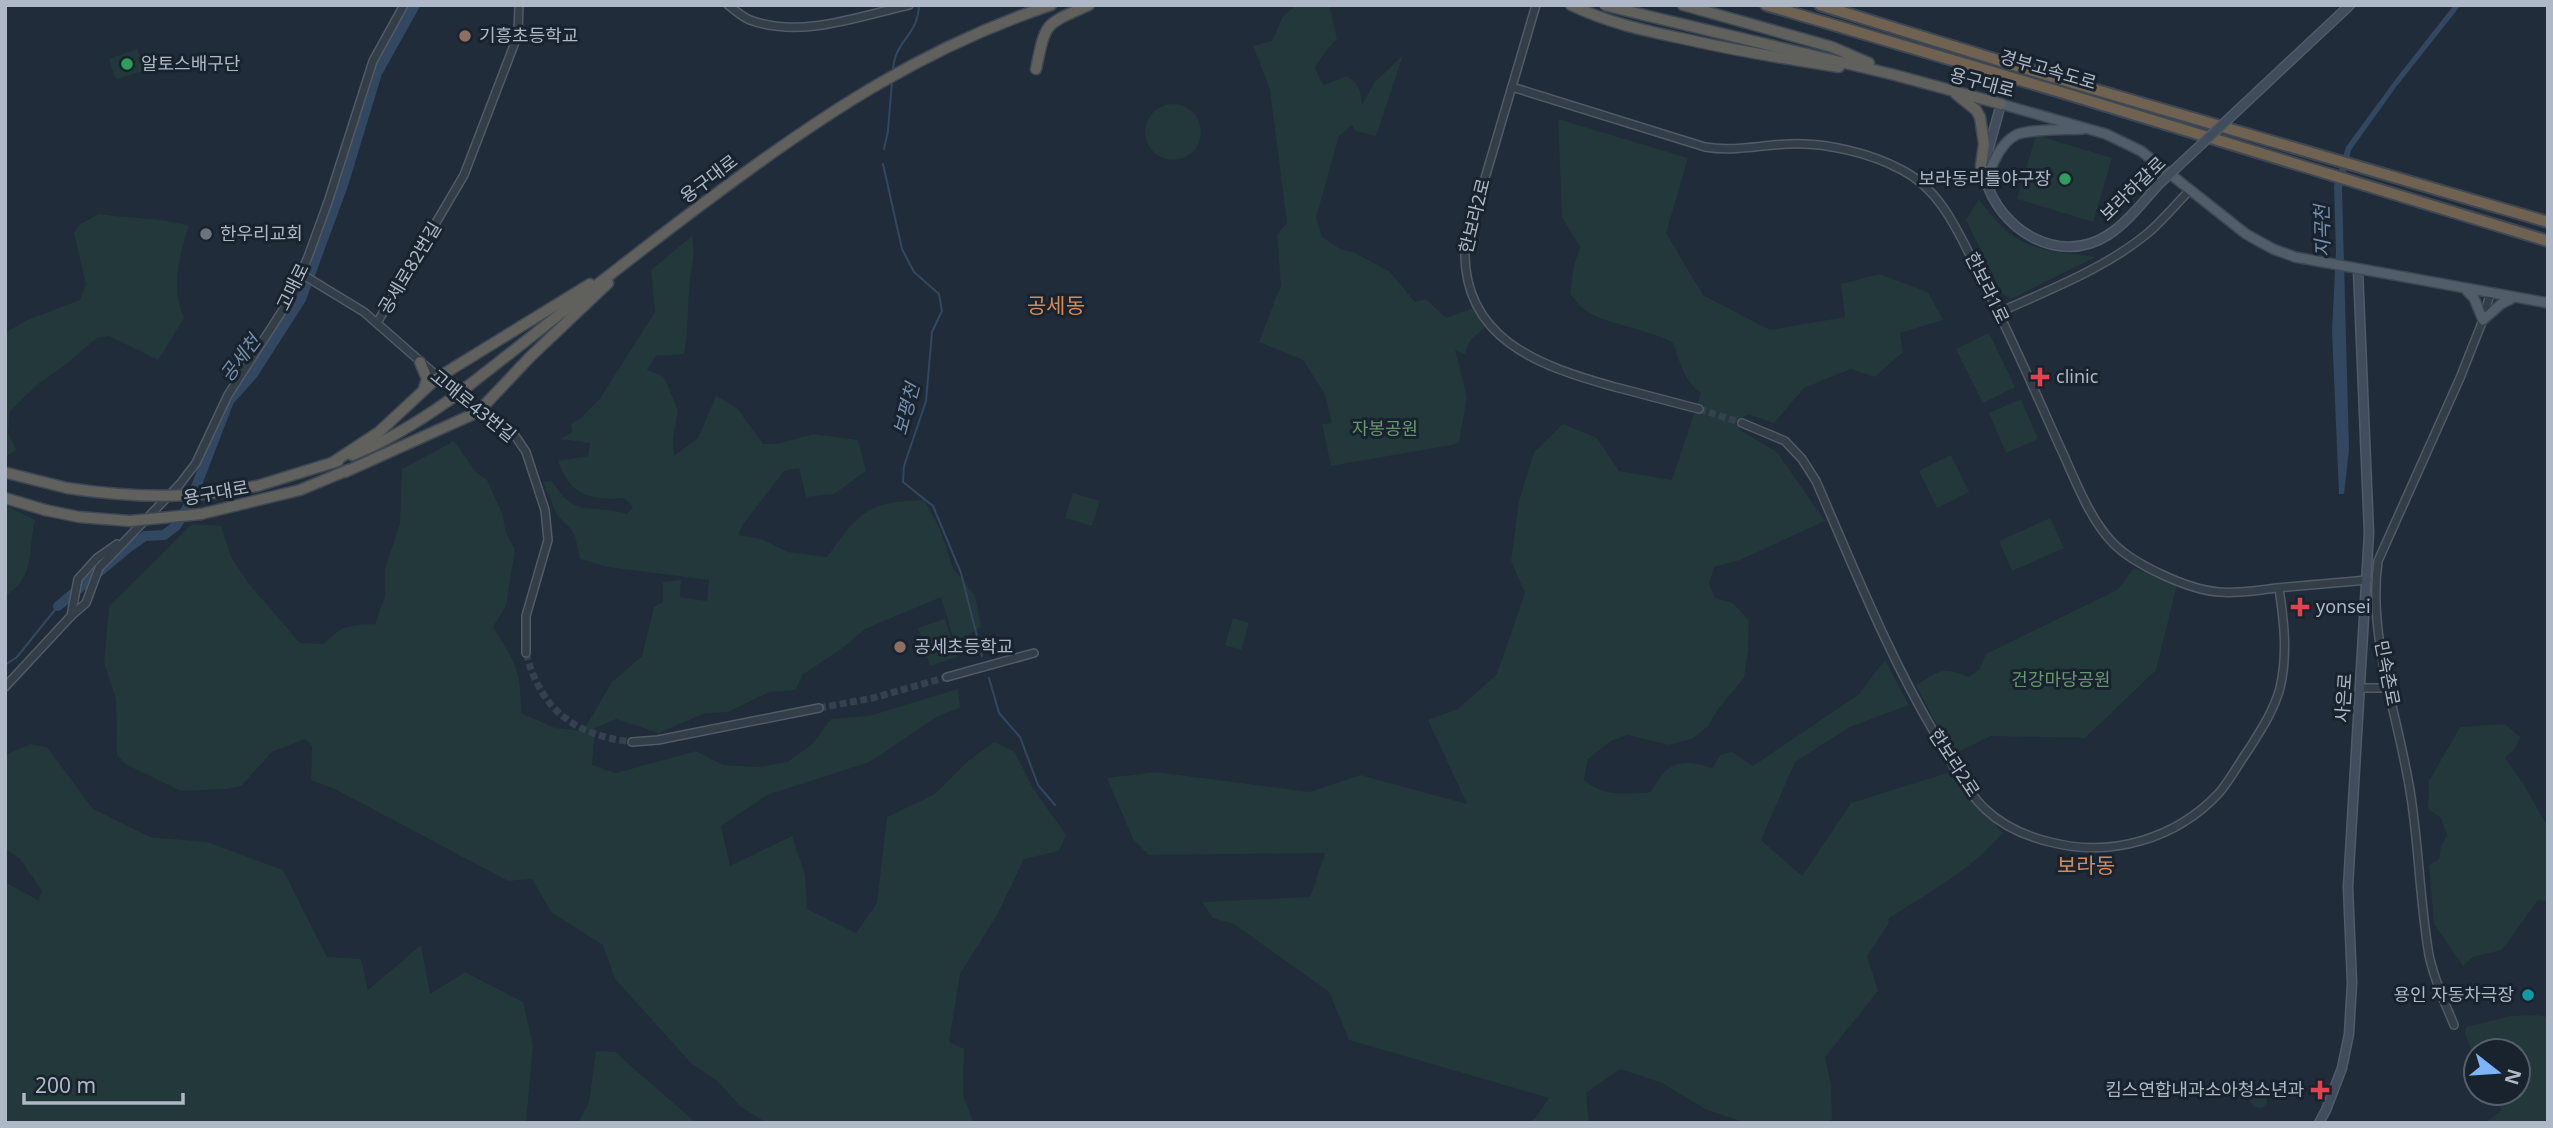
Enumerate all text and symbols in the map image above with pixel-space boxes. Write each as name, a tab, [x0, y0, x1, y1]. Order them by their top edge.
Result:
place label: 기흥초등학교	[479, 23, 578, 47]
marker: 기흥초등학교	[457, 28, 473, 44]
street label: 경부고속도로	[1997, 44, 2099, 94]
place label: 알토스배구단	[141, 51, 240, 75]
marker: 알토스배구단	[119, 56, 135, 72]
street label: 용구대로	[1947, 62, 2017, 102]
street label: 용구대로	[675, 149, 742, 208]
street label: 보라하갈로	[2094, 151, 2170, 226]
place label: 보라동리틀야구장	[1919, 166, 2051, 190]
marker: 보라동리틀야구장	[2057, 171, 2073, 187]
street label: 한보라2로	[1453, 176, 1495, 256]
water label: 지곡천	[2309, 203, 2335, 257]
street label: 공세로82번길	[372, 217, 446, 318]
place label: 한우리교회	[220, 221, 303, 245]
marker: 한우리교회	[198, 226, 214, 242]
street label: 한보라1로	[1960, 248, 2015, 327]
street label: 고매로	[270, 259, 314, 314]
district label: 공세동	[1027, 291, 1085, 319]
water label: 공세천	[214, 328, 267, 387]
street label: 고매로43번길	[426, 363, 521, 447]
place label: clinic	[2056, 364, 2099, 388]
marker: clinic	[2030, 367, 2050, 387]
water label: 보평천	[887, 379, 926, 438]
park label: 자봉공원	[1352, 416, 1418, 440]
street label: 용구대로	[181, 474, 251, 510]
place label: yonsei	[2316, 594, 2371, 618]
marker: yonsei	[2290, 597, 2310, 617]
place label: 공세초등학교	[914, 634, 1013, 658]
street label: 민속촌로	[2370, 638, 2406, 708]
marker: 공세초등학교	[892, 639, 908, 655]
park label: 건강마당공원	[2011, 667, 2111, 691]
street label: 사은로	[2329, 672, 2357, 724]
street label: 한보라2로	[1924, 724, 1986, 801]
district label: 보라동	[2057, 851, 2115, 879]
place label: 용인 자동차극장	[2393, 982, 2514, 1006]
marker: 용인 자동차극장	[2520, 987, 2536, 1003]
north arrow	[2462, 1037, 2532, 1107]
scale bar	[24, 1062, 184, 1106]
text: N	[2499, 1066, 2528, 1088]
text: 200 m	[35, 1071, 96, 1099]
place label: 킴스연합내과소아청소년과	[2105, 1077, 2304, 1101]
marker: 킴스연합내과소아청소년과	[2310, 1080, 2330, 1100]

